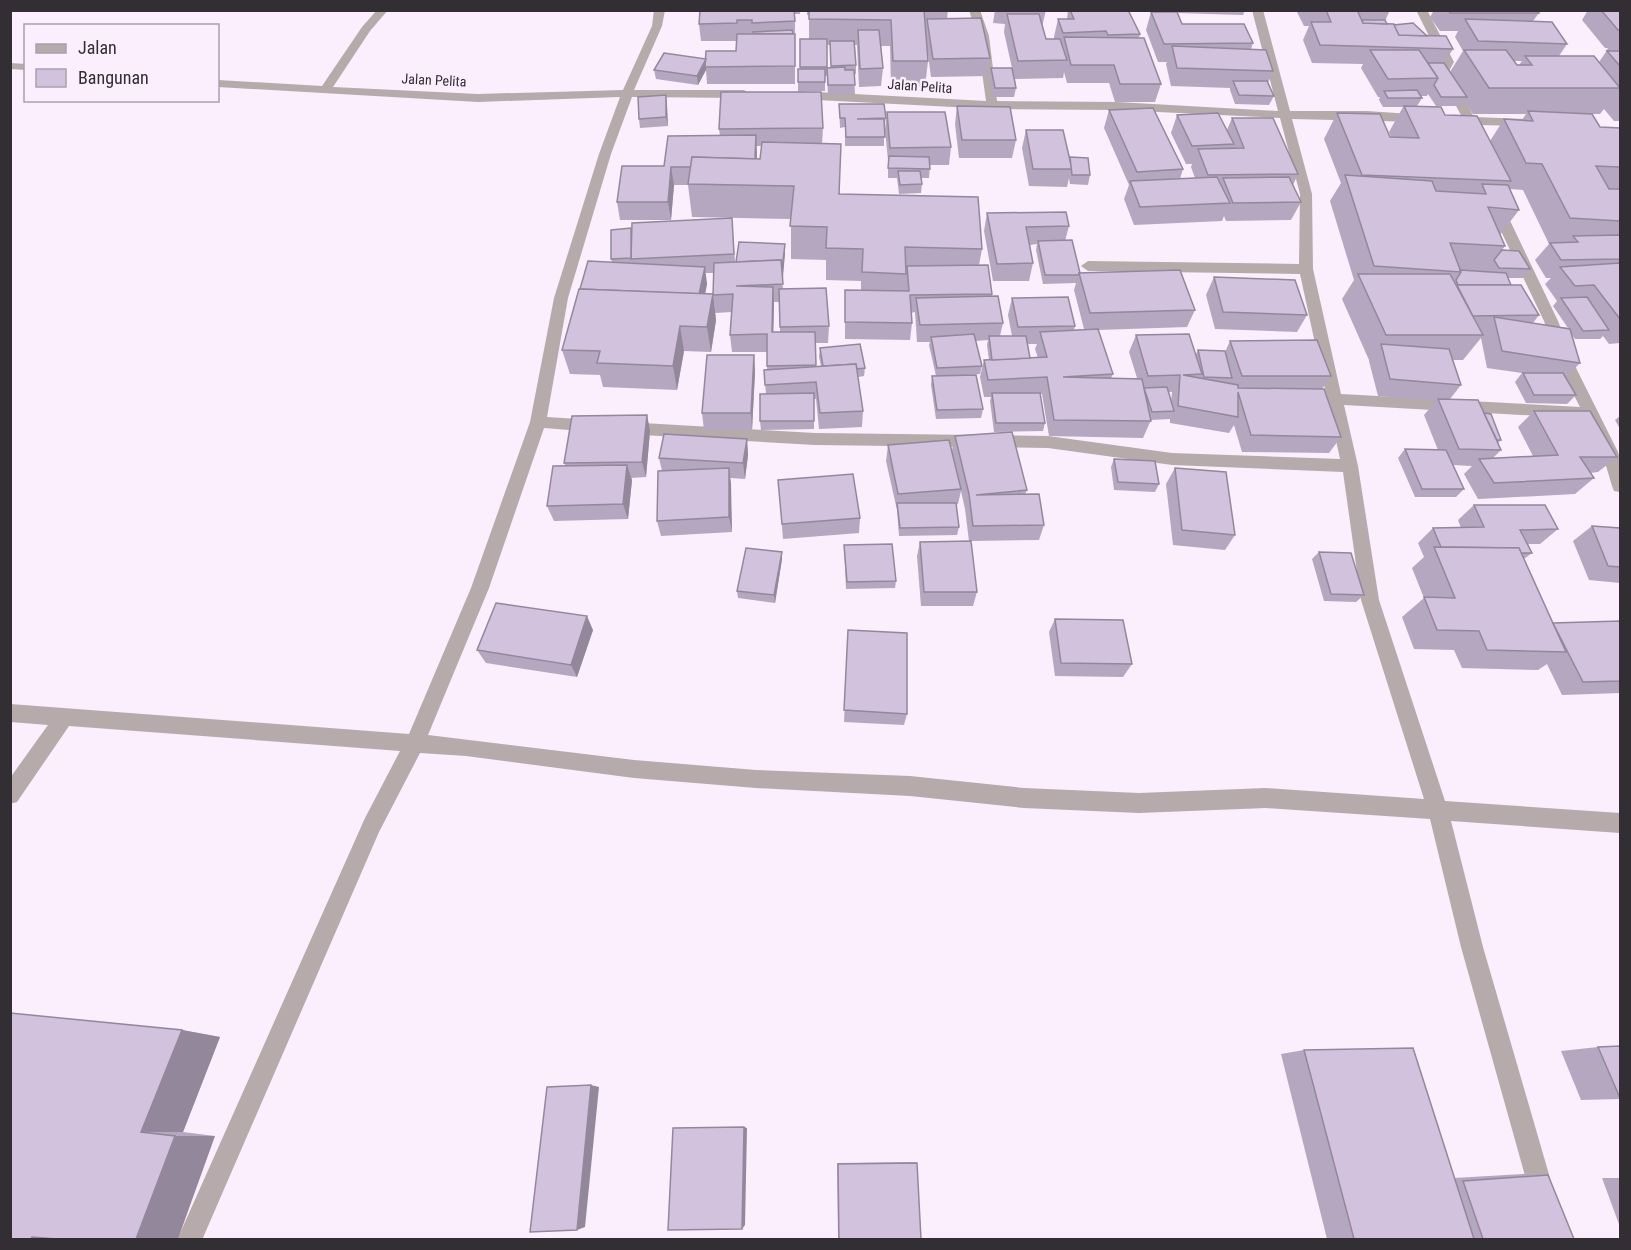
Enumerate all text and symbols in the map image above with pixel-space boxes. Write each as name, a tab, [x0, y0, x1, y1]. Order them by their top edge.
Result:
legend	[24, 24, 219, 102]
text: Jalan	[78, 37, 117, 58]
text: Bangunan	[78, 67, 149, 88]
street label: Jalan Pelita	[401, 70, 467, 90]
street label: Jalan Pelita	[887, 76, 953, 96]

